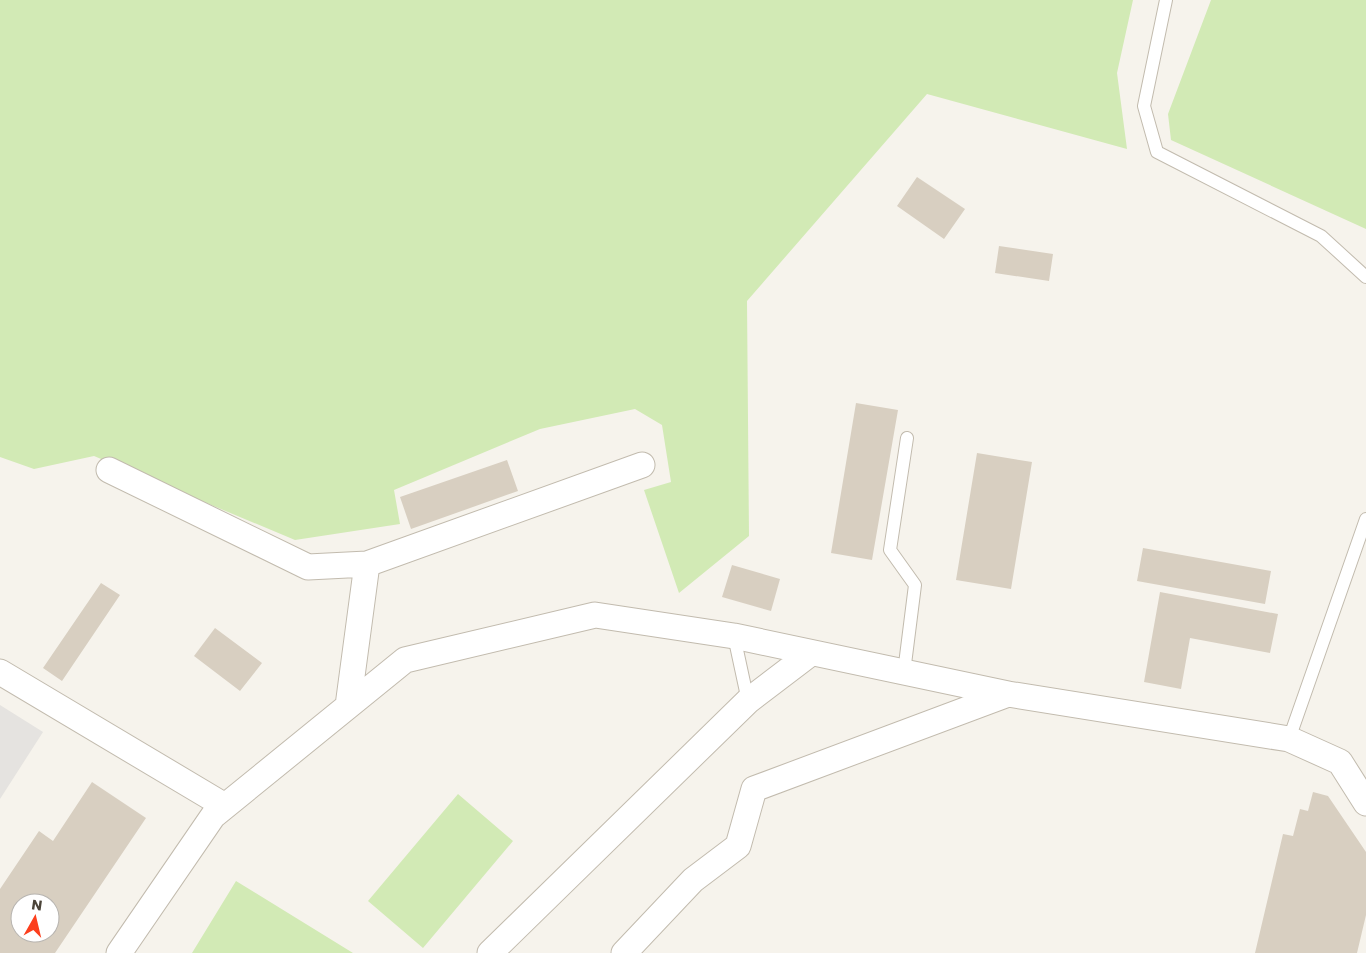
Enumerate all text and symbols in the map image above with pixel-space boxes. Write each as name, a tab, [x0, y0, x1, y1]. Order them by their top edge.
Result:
north arrow	[10, 893, 60, 943]
text: N	[30, 894, 43, 916]

